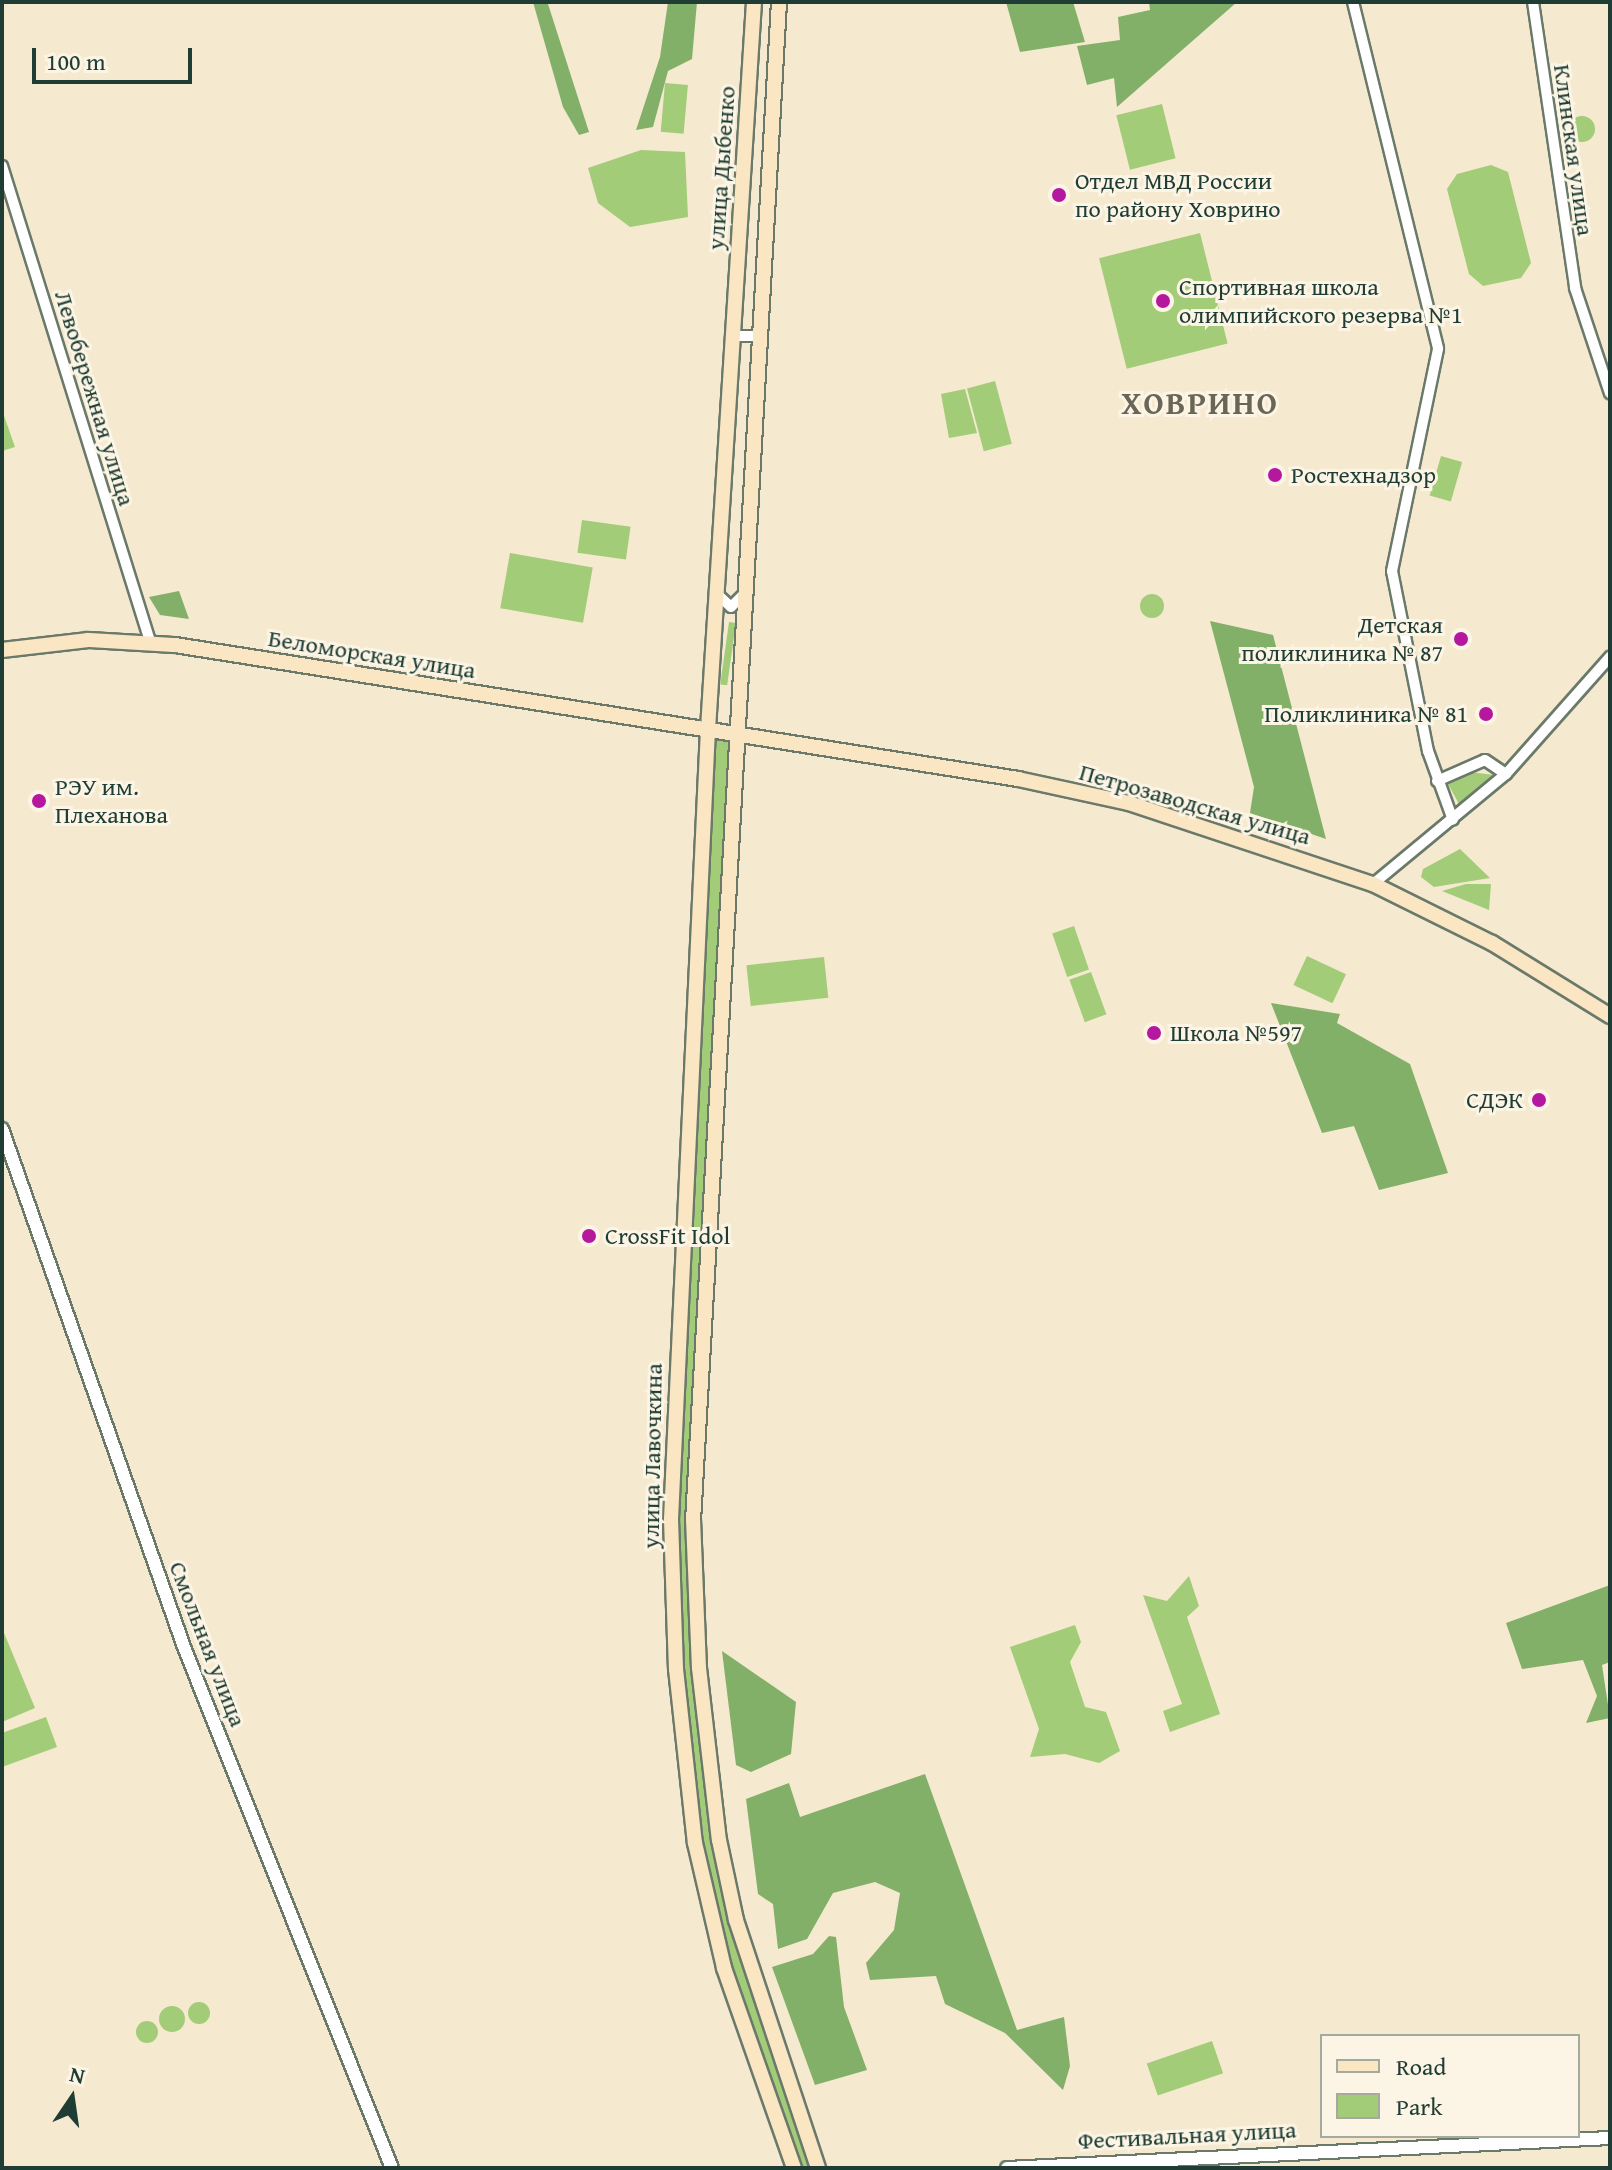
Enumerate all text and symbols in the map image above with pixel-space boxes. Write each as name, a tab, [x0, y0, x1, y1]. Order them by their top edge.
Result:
scale bar	[36, 32, 196, 82]
text: 100 m	[46, 44, 106, 79]
street label: Клинская улица	[1548, 62, 1600, 238]
street label: улица Дыбенко	[701, 85, 741, 251]
place label: Отдел МВД России по району Ховрино	[1075, 167, 1281, 223]
marker: Отдел МВД России по району Ховрино	[1050, 186, 1068, 204]
place label: Спортивная школа олимпийского резерва №1	[1179, 273, 1463, 329]
street label: Левобережная улица	[49, 287, 141, 509]
marker: Спортивная школа олимпийского резерва №1	[1154, 292, 1172, 310]
district label: ХОВРИНО	[1121, 384, 1279, 422]
place label: Ростехнадзор	[1291, 461, 1436, 489]
marker: Ростехнадзор	[1266, 466, 1284, 484]
place label: Детская поликлиника № 87	[1241, 611, 1443, 667]
street label: Беломорская улица	[266, 623, 478, 685]
marker: Детская поликлиника № 87	[1450, 628, 1472, 650]
place label: Поликлиника № 81	[1264, 700, 1468, 728]
marker: Поликлиника № 81	[1475, 703, 1497, 725]
street label: Петрозаводская улица	[1076, 757, 1314, 851]
place label: РЭУ им. Плеханова	[55, 773, 168, 829]
marker: РЭУ им. Плеханова	[30, 792, 48, 810]
place label: Школа №597	[1170, 1019, 1302, 1047]
marker: Школа №597	[1145, 1024, 1163, 1042]
place label: СДЭК	[1466, 1086, 1523, 1114]
marker: СДЭК	[1530, 1091, 1548, 1109]
place label: CrossFit Idol	[605, 1222, 730, 1250]
marker: CrossFit Idol	[580, 1227, 598, 1245]
street label: улица Лавочкина	[636, 1363, 668, 1549]
street label: Смольная улица	[163, 1557, 253, 1731]
legend	[1320, 2034, 1580, 2138]
text: Road	[1396, 2049, 1446, 2084]
text: N	[67, 2057, 88, 2092]
north arrow	[32, 2058, 112, 2138]
text: Park	[1396, 2089, 1442, 2124]
street label: Фестивальная улица	[1077, 2115, 1297, 2155]

